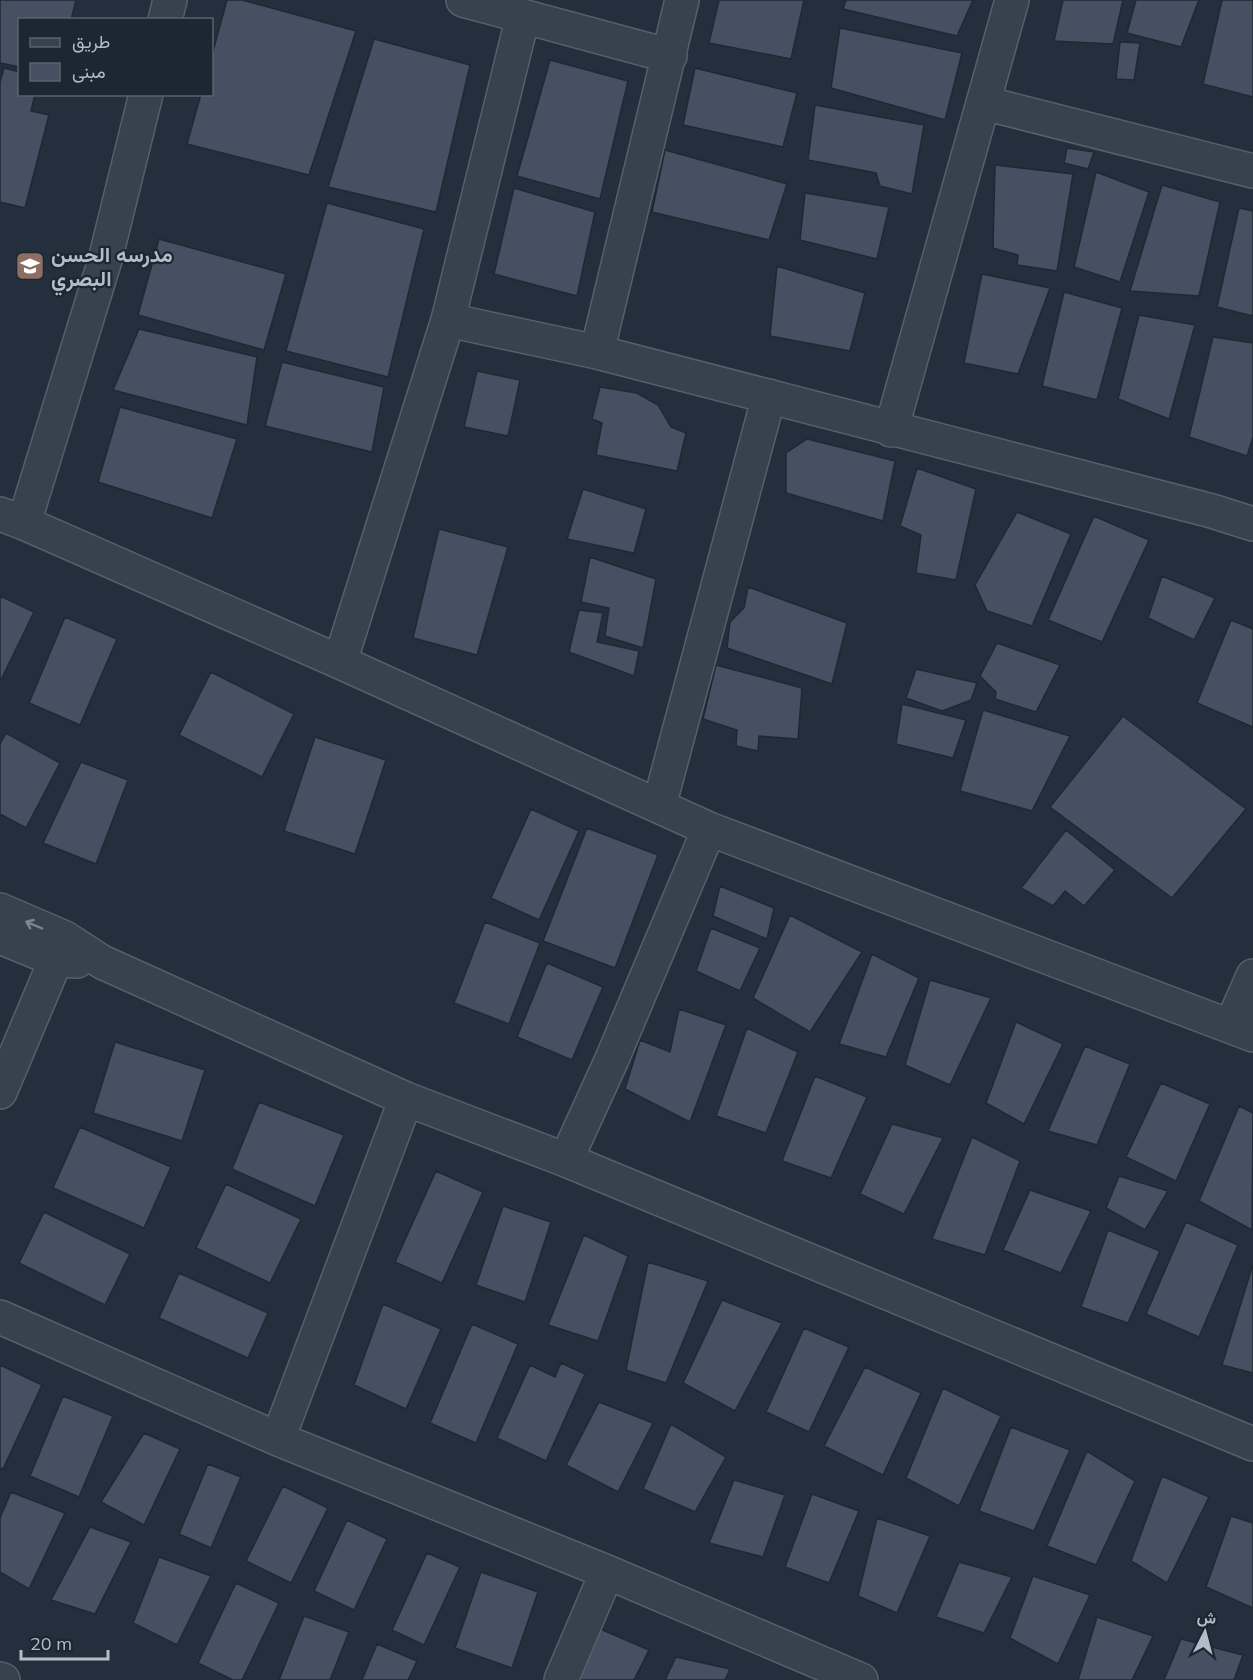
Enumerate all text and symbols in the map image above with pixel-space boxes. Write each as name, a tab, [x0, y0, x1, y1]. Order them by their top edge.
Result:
legend	[18, 18, 213, 96]
text: طريق	[72, 30, 110, 53]
text: مبنى	[72, 60, 106, 83]
place label: مدرسه الحسن البصري	[51, 241, 173, 296]
school or university icon: مدرسه الحسن البصري	[14, 250, 46, 282]
one-way arrow	[25, 919, 43, 930]
north arrow	[1175, 1602, 1235, 1662]
text: ش	[1196, 1606, 1217, 1628]
scale bar	[21, 1623, 108, 1661]
text: 20 m	[30, 1632, 72, 1655]

